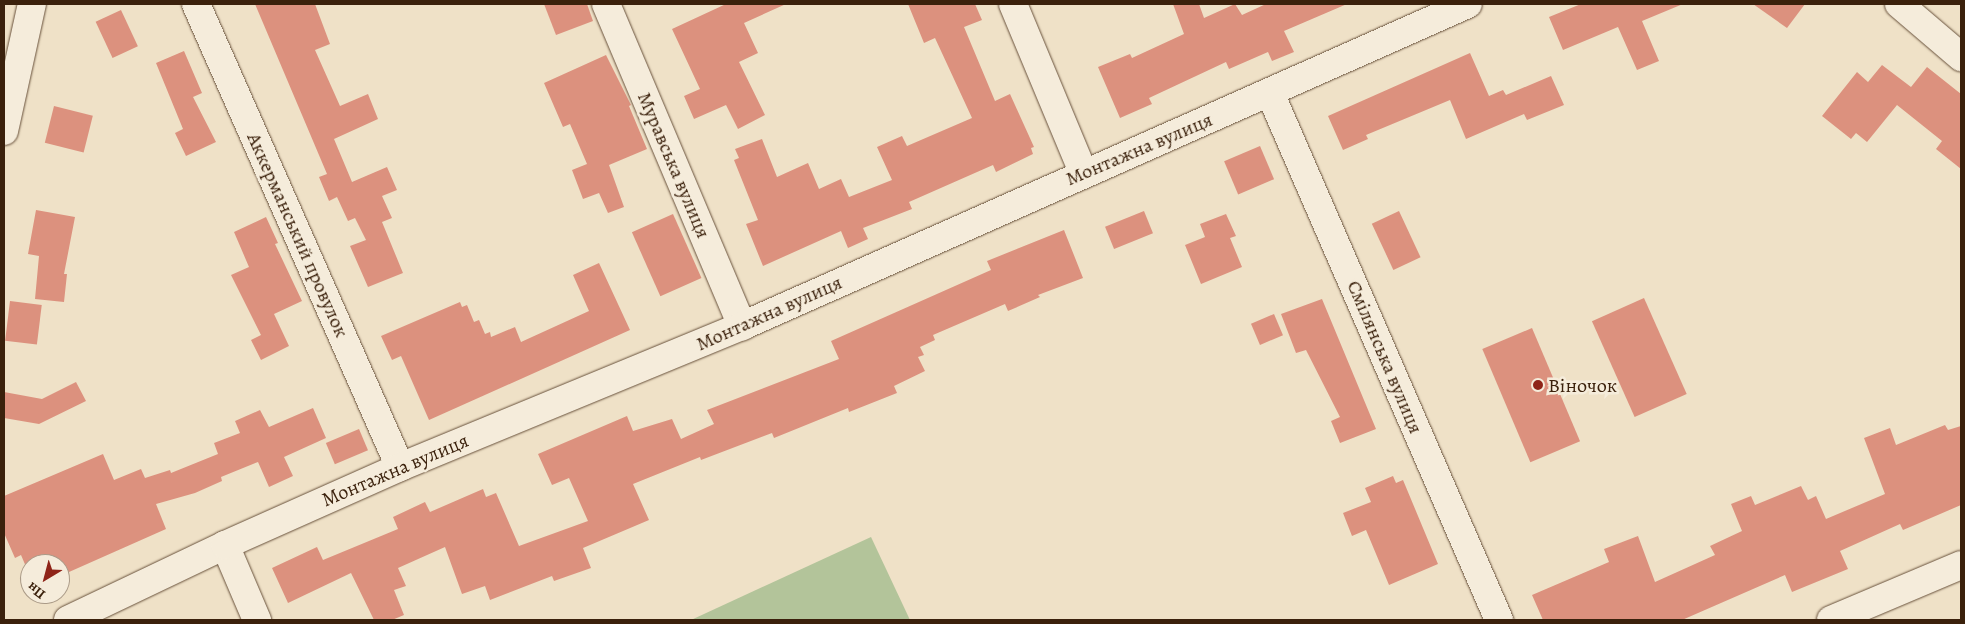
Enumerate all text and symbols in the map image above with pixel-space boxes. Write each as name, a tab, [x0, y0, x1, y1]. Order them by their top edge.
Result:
street label: Муравська вулиця	[632, 88, 716, 242]
street label: Монтажна вулиця	[1062, 107, 1216, 191]
street label: Аккерманський провулок	[242, 129, 354, 341]
street label: Монтажна вулиця	[692, 270, 846, 356]
street label: Смілянська вулиця	[1342, 277, 1428, 437]
place label: Віночок	[1548, 373, 1617, 397]
marker: Віночок	[1532, 379, 1544, 391]
street label: Монтажна вулиця	[318, 428, 472, 512]
north arrow	[20, 554, 70, 604]
text: Пн	[23, 577, 49, 604]

